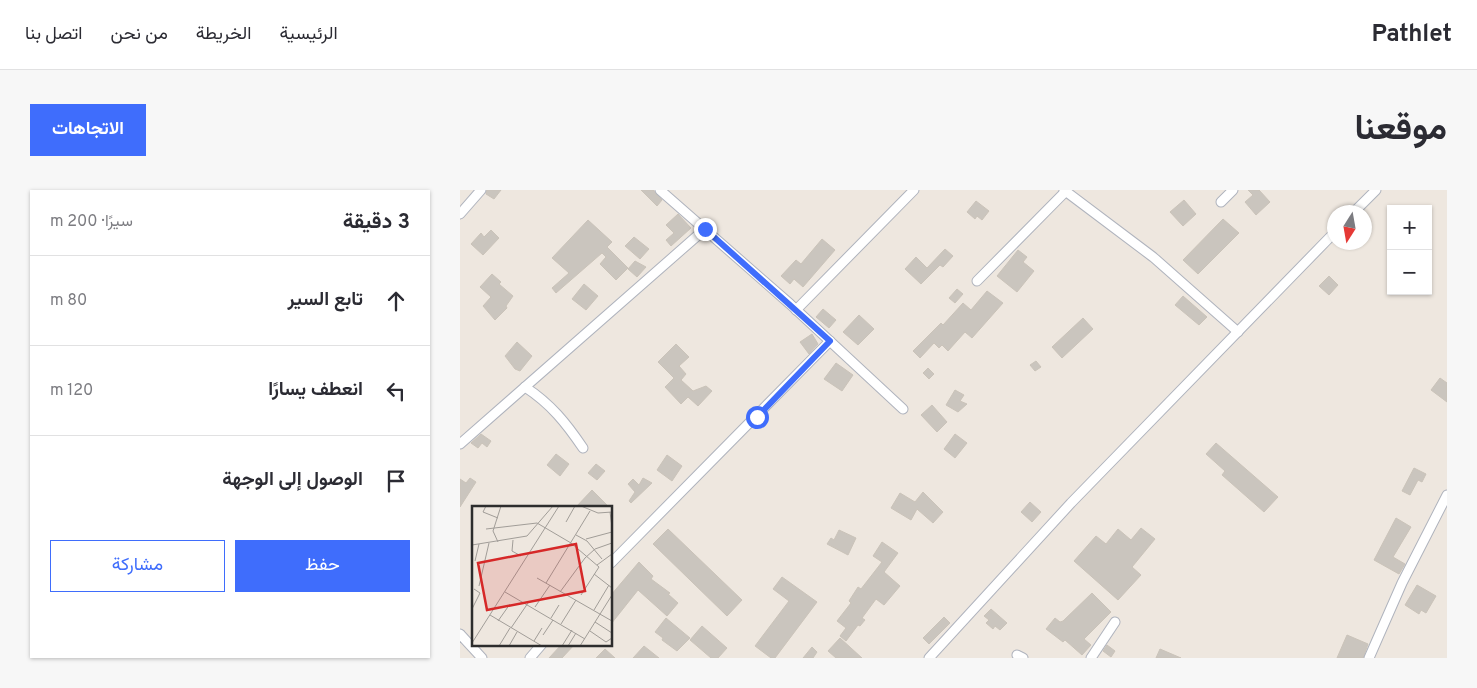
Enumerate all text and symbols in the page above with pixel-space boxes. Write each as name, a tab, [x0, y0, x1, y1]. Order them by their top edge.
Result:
text: Pathlet	[1371, 20, 1452, 50]
text: اتصل بنا	[25, 23, 83, 46]
text: من نحن	[111, 23, 168, 46]
text: الخريطة	[196, 23, 251, 46]
text: الرئيسية	[279, 23, 338, 46]
button: الاتجاهات	[30, 104, 146, 156]
text: موقعنا	[1354, 108, 1447, 152]
north arrow	[1327, 205, 1372, 250]
map controls	[1387, 205, 1432, 295]
button: +	[1387, 205, 1432, 250]
text: 3 دقيقة	[343, 209, 410, 236]
text: سيرًا · 200 m	[50, 212, 133, 232]
route end	[694, 218, 717, 241]
button: −	[1387, 250, 1432, 295]
icon: ahead	[382, 287, 410, 315]
text: تابع السير	[287, 288, 363, 312]
text: 80 m	[50, 291, 87, 311]
icon: left	[382, 377, 410, 405]
text: انعطف يسارًا	[268, 378, 363, 402]
text: 120 m	[50, 381, 93, 401]
route start	[746, 406, 769, 429]
icon: arrive	[382, 467, 410, 495]
text: الوصول إلى الوجهة	[222, 468, 363, 492]
inset map	[472, 506, 612, 646]
button: مشاركة	[50, 540, 225, 592]
button: حفظ	[235, 540, 410, 592]

